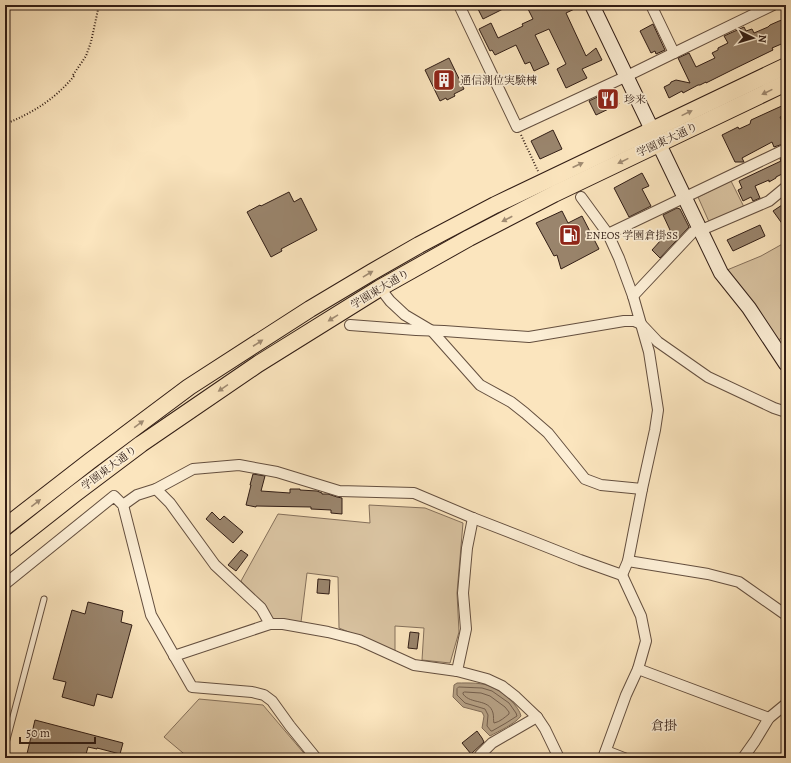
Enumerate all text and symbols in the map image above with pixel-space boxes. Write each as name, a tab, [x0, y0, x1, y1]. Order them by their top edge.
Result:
north arrow	[733, 18, 773, 58]
text: N	[755, 34, 770, 43]
building icon: 通信測位実験棟	[431, 67, 457, 93]
place label: 通信測位実験棟	[460, 73, 537, 88]
restaurant icon: 珍来	[595, 86, 621, 112]
one-way arrow	[762, 89, 773, 95]
place label: 珍来	[624, 92, 646, 107]
one-way arrow	[681, 110, 693, 116]
street label: 学園東大通り	[634, 119, 700, 161]
one-way arrow	[617, 158, 629, 164]
one-way arrow	[572, 162, 584, 168]
one-way arrow	[501, 216, 512, 222]
fuel station icon: ENEOS 学園倉掛SS	[557, 222, 583, 248]
place label: ENEOS 学園倉掛SS	[586, 228, 678, 243]
street label: 学園東大通り	[348, 266, 412, 312]
one-way arrow	[362, 271, 374, 278]
one-way arrow	[327, 314, 339, 321]
one-way arrow	[252, 339, 263, 347]
one-way arrow	[218, 384, 229, 392]
one-way arrow	[133, 420, 144, 428]
street label: 学園東大通り	[78, 442, 140, 494]
one-way arrow	[30, 499, 41, 508]
district label: 倉掛	[651, 717, 677, 734]
scale bar	[20, 719, 95, 745]
text: 50 m	[26, 725, 50, 741]

